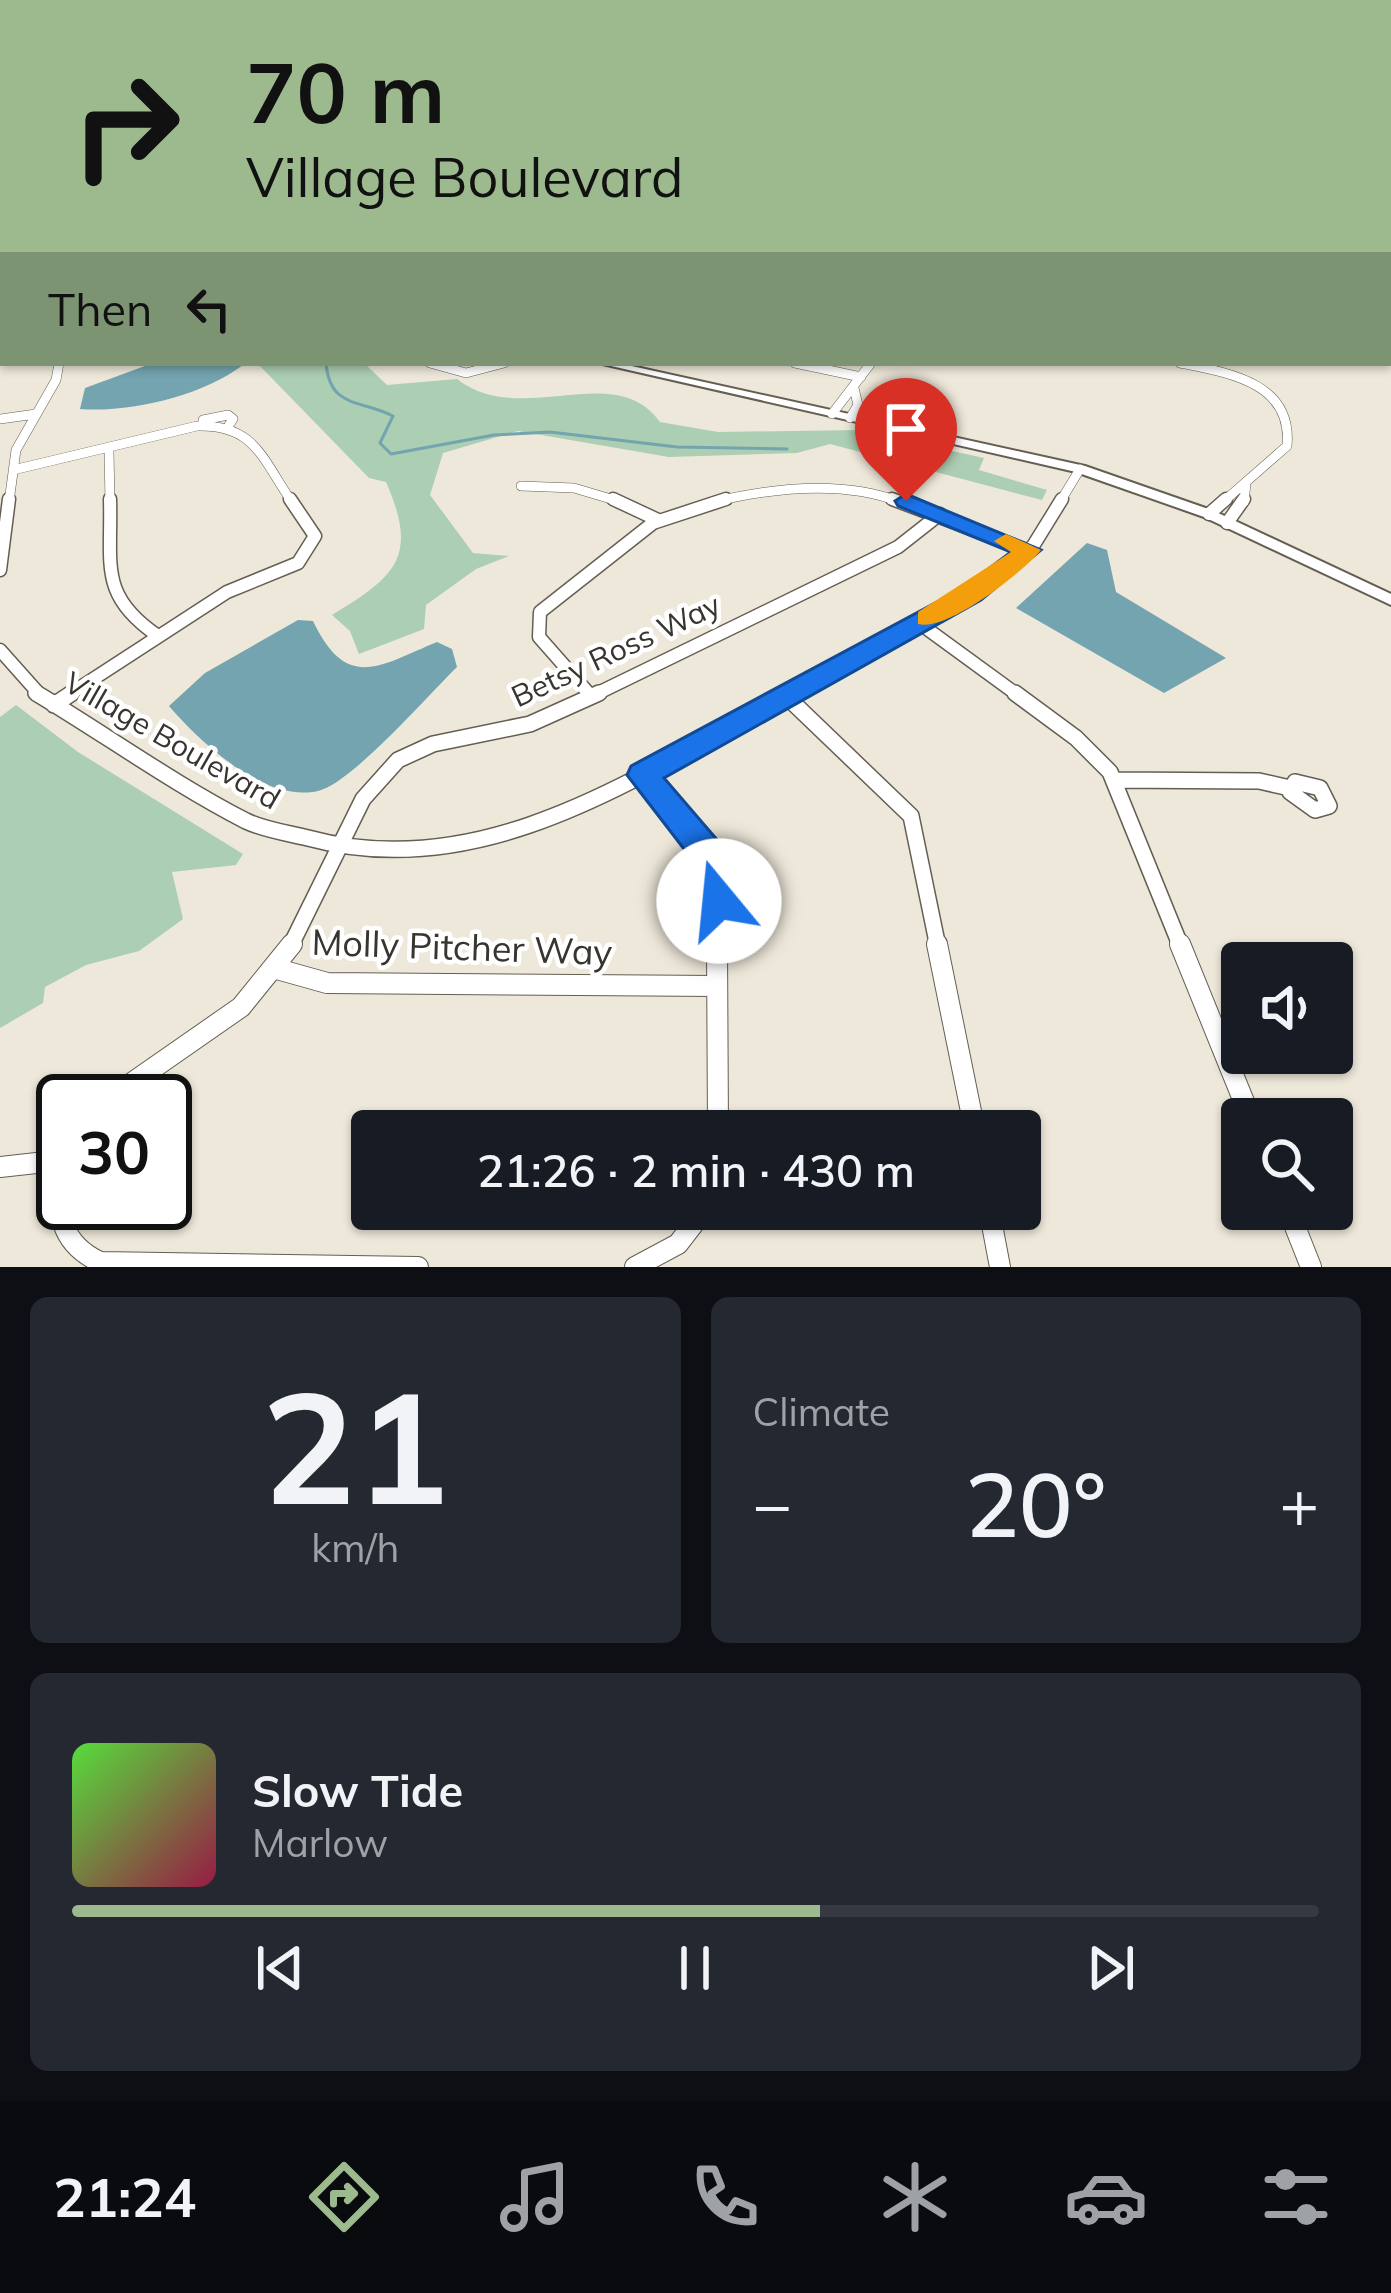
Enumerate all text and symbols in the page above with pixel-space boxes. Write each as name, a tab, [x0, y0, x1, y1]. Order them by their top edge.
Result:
text: 70 m	[246, 39, 445, 144]
icon: right	[48, 48, 204, 204]
text: Village Boulevard	[246, 143, 683, 211]
icon: left	[176, 276, 242, 342]
text: Then	[48, 281, 152, 337]
pin	[855, 378, 957, 501]
icon: arrive	[873, 396, 939, 462]
street label: Betsy Ross Way	[505, 585, 726, 715]
street label: Village Boulevard	[58, 663, 287, 817]
position arrow	[656, 838, 782, 964]
street label: Molly Pitcher Way	[311, 919, 613, 974]
map controls	[1221, 942, 1353, 1230]
button: sound	[1221, 942, 1353, 1074]
speed limit sign: 30	[36, 1074, 192, 1230]
button: search	[1221, 1098, 1353, 1230]
text: 21:26 · 2 min · 430 m	[477, 1142, 915, 1198]
text: 21	[262, 1347, 449, 1543]
text: Climate	[753, 1387, 890, 1436]
text: 20°	[965, 1447, 1107, 1560]
text: −	[753, 1462, 792, 1545]
text: +	[1279, 1462, 1319, 1545]
text: km/h	[311, 1523, 399, 1572]
text: Slow Tide	[252, 1762, 463, 1818]
text: Marlow	[252, 1818, 388, 1867]
icon: previous	[247, 1935, 313, 2001]
icon: pause	[662, 1935, 728, 2001]
icon: next	[1078, 1935, 1144, 2001]
icon: directions	[302, 2155, 386, 2239]
icon: music	[493, 2155, 577, 2239]
icon: phone	[683, 2155, 767, 2239]
icon: climate	[873, 2155, 957, 2239]
icon: car	[1064, 2155, 1148, 2239]
icon: filters	[1254, 2155, 1338, 2239]
text: 21:24	[53, 2163, 196, 2231]

